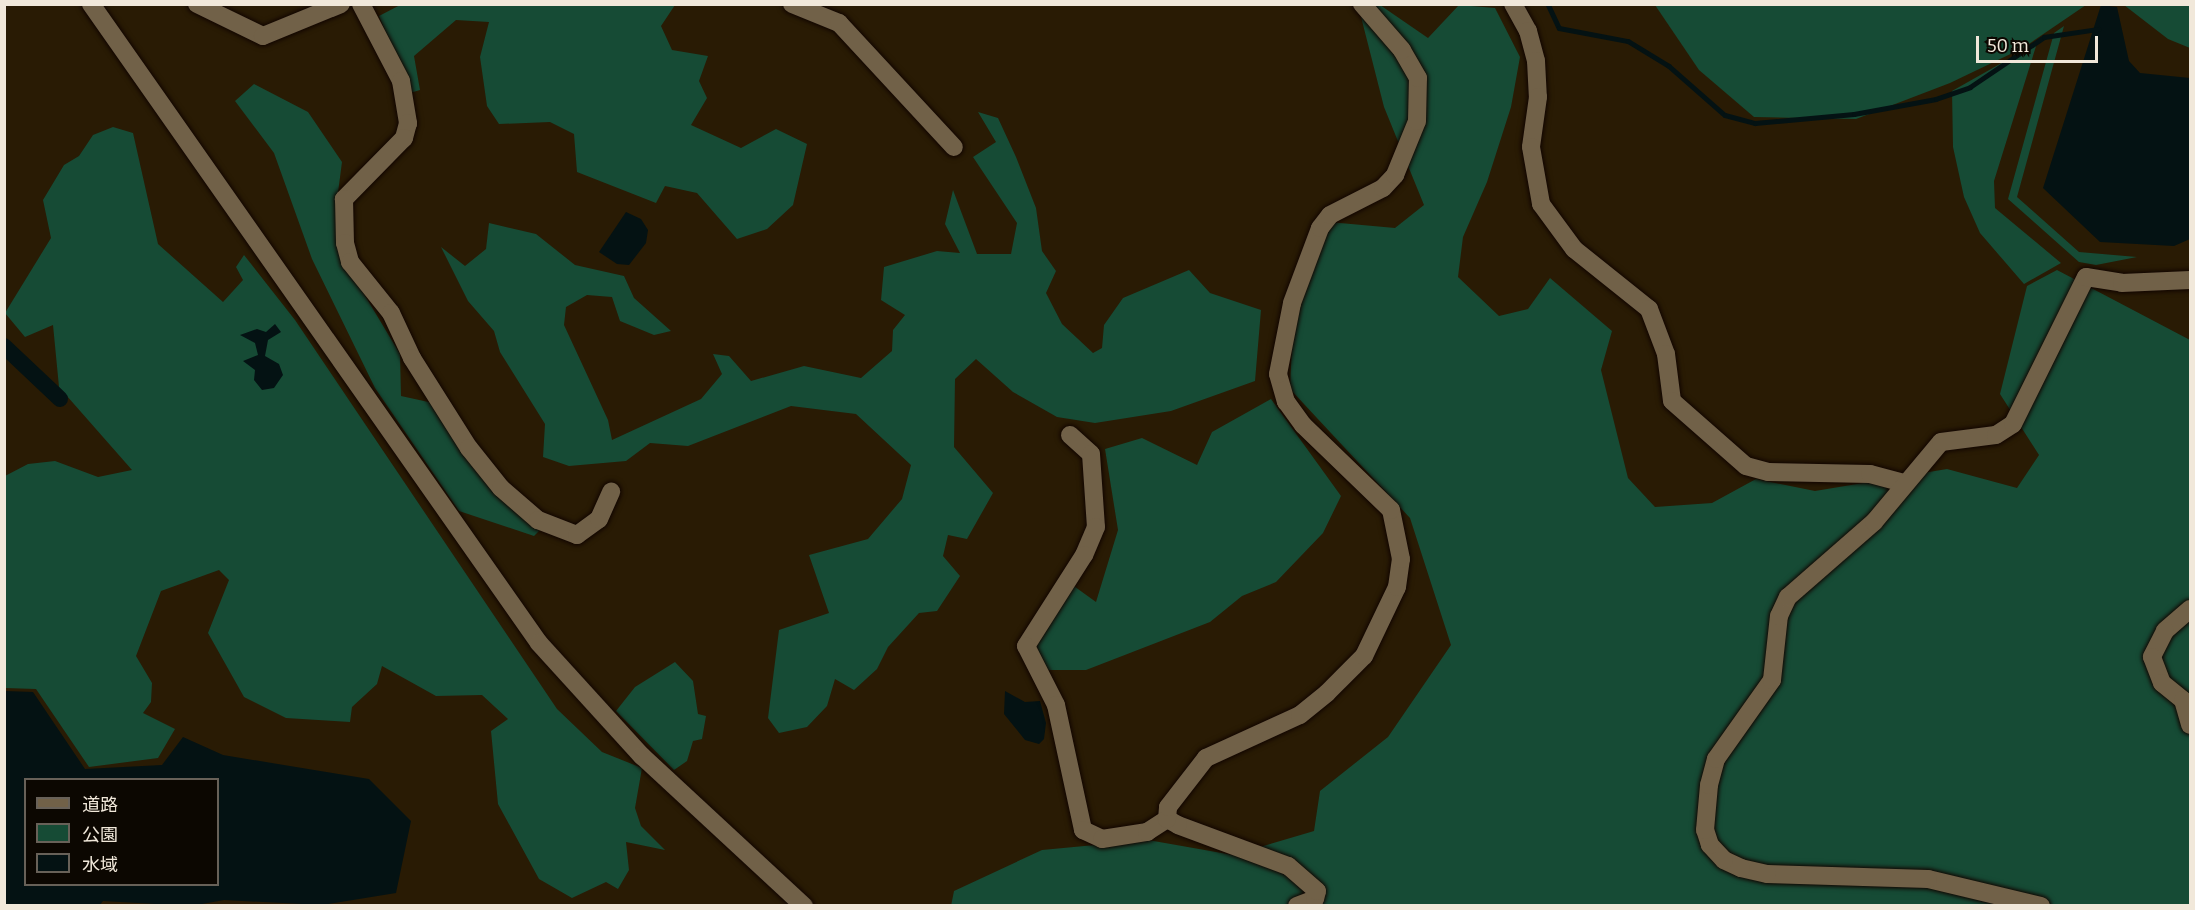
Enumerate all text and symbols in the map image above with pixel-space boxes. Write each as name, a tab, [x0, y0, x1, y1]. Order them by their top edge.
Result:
scale bar	[1979, 24, 2100, 62]
text: 50 m	[1987, 35, 2029, 57]
legend	[24, 778, 219, 886]
text: 道路	[82, 794, 118, 816]
text: 公園	[82, 824, 118, 846]
text: 水域	[82, 854, 118, 876]

